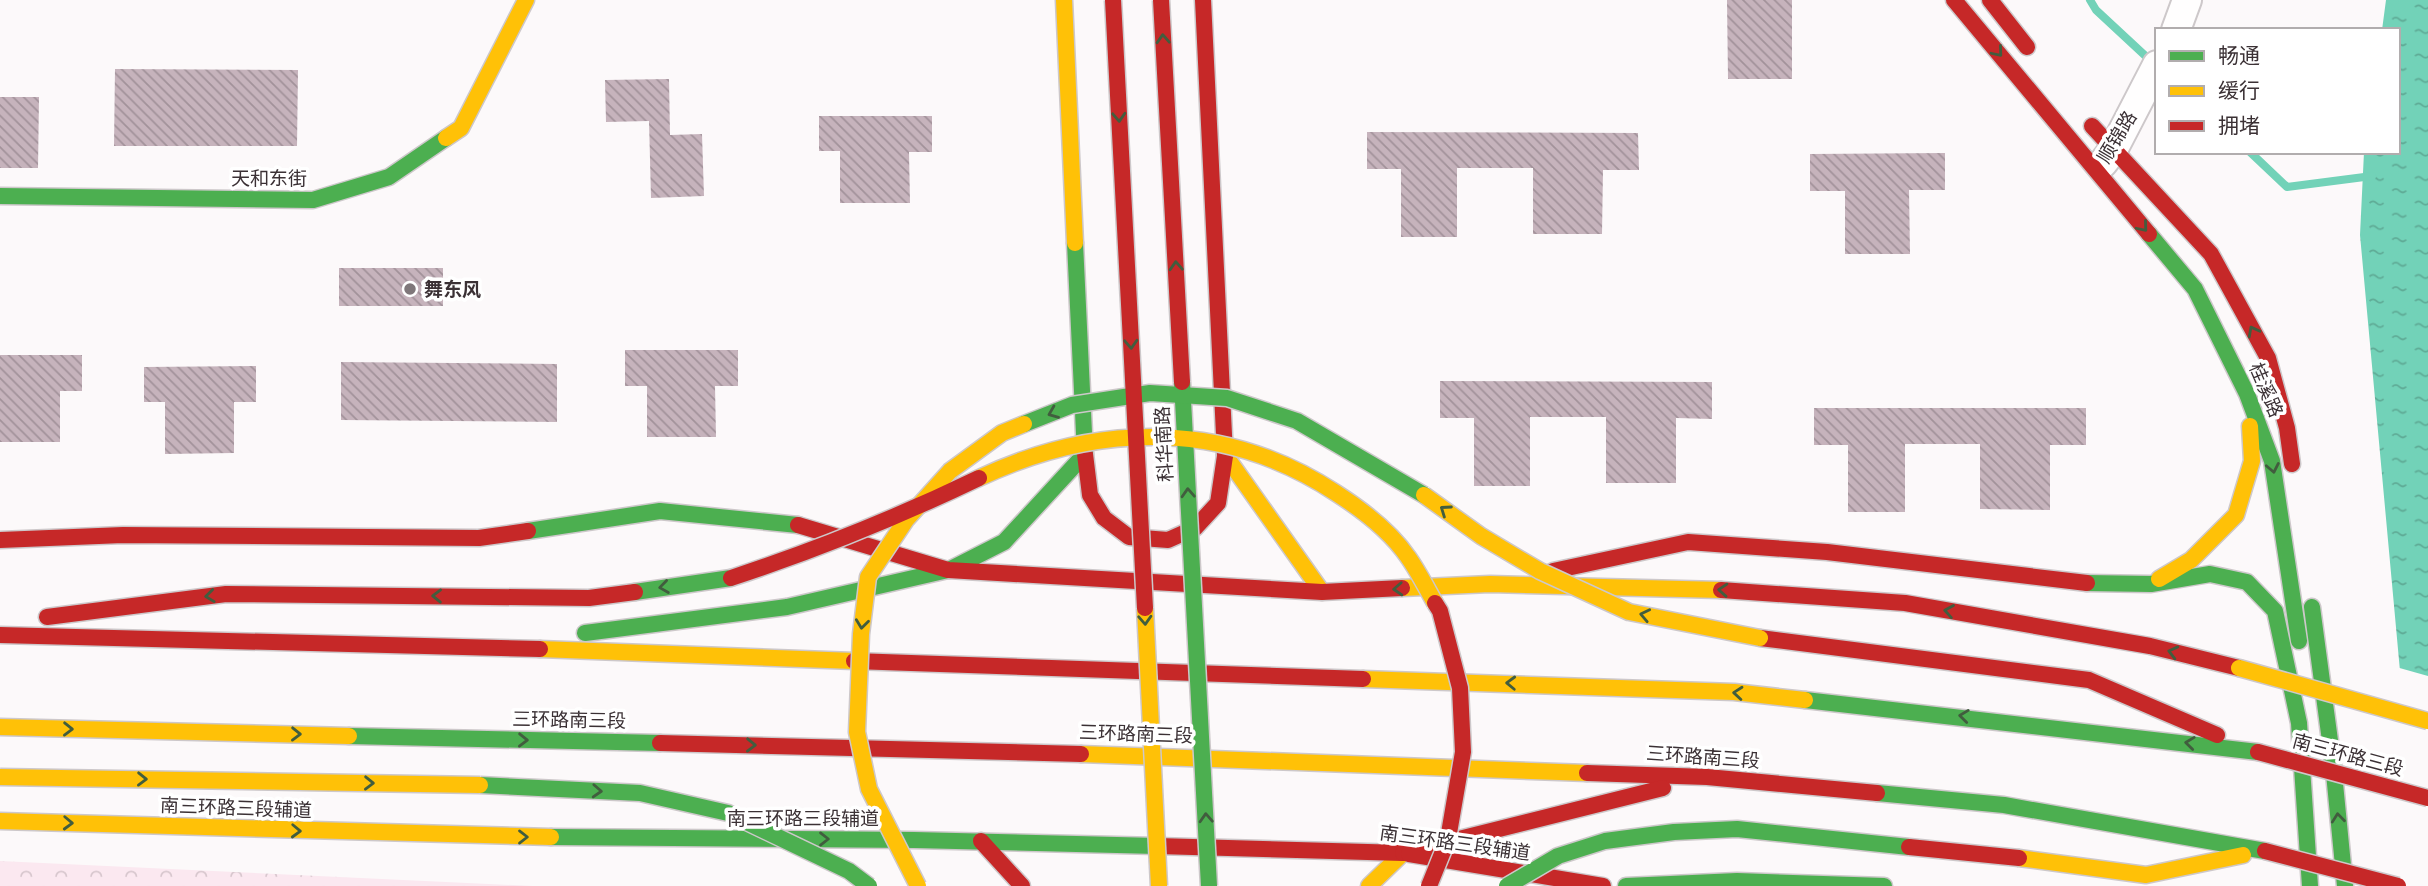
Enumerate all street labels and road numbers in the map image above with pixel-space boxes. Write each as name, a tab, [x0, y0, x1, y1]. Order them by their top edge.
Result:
street label: 顺锦路	[2092, 107, 2142, 167]
street label: 天和东街	[231, 167, 307, 190]
street label: 桂溪路	[2244, 359, 2288, 421]
street label: 科华南路	[1151, 405, 1177, 483]
street label: 三环路南三段	[512, 708, 626, 732]
street label: 三环路南三段	[1079, 721, 1193, 747]
street label: 南三环路三段	[2290, 729, 2406, 781]
street label: 三环路南三段	[1645, 742, 1761, 772]
street label: 南三环路三段辅道	[160, 794, 312, 822]
street label: 南三环路三段辅道	[727, 807, 879, 830]
street label: 南三环路三段辅道	[1378, 821, 1532, 865]

